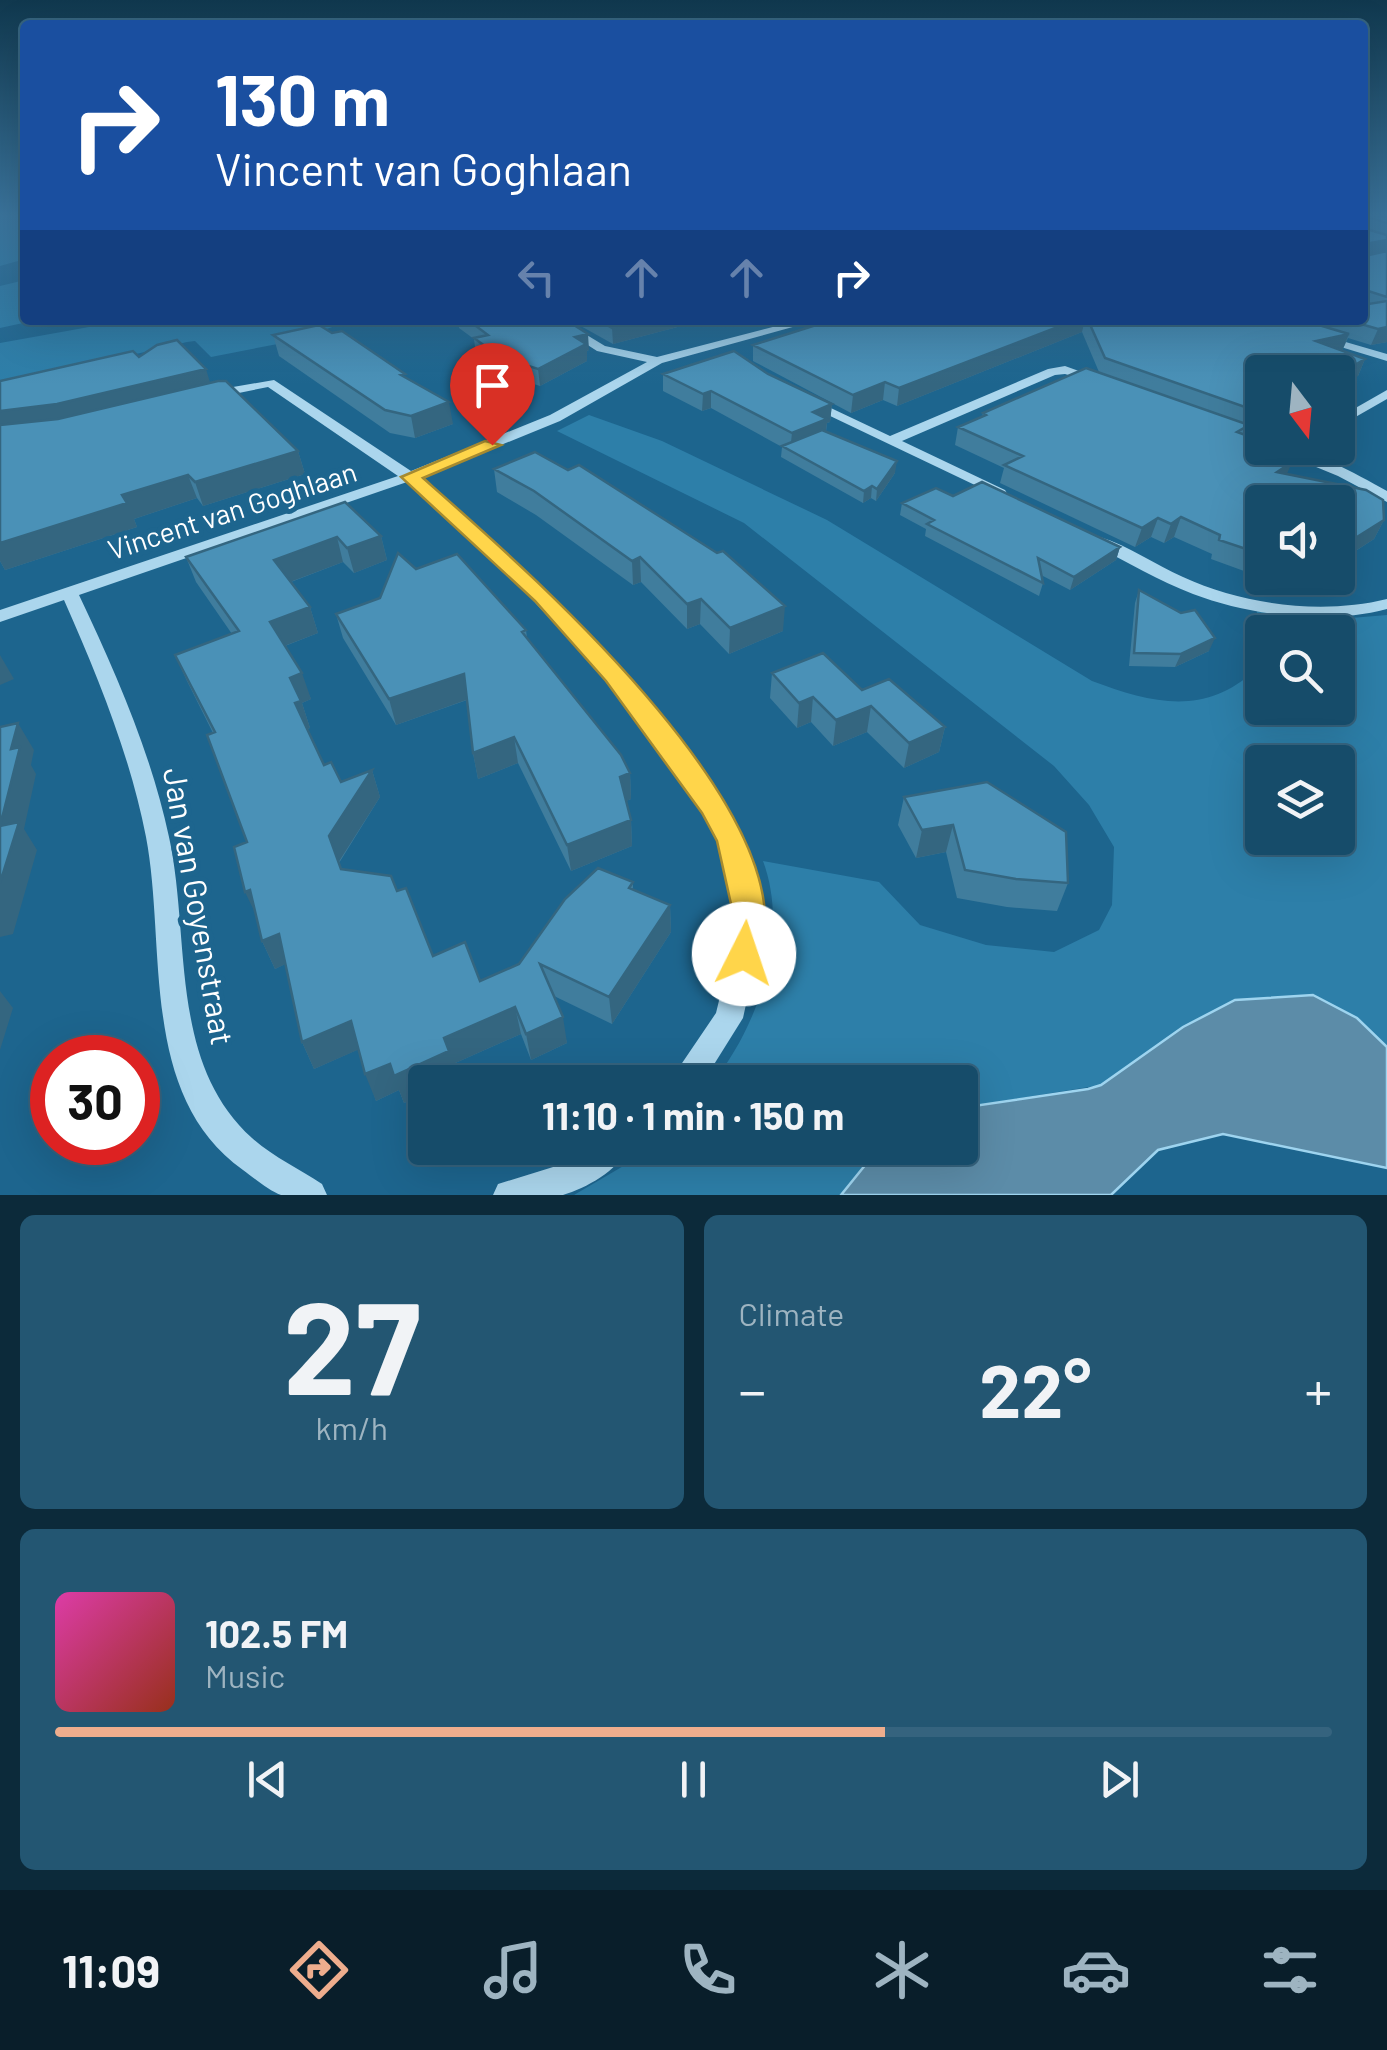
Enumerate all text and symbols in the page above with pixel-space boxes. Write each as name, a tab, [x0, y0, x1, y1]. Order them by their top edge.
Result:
text: 130 m	[215, 56, 390, 140]
icon: right	[50, 60, 180, 190]
text: Vincent van Goghlaan	[215, 141, 632, 195]
icon: left	[509, 250, 564, 305]
icon: ahead	[614, 250, 669, 305]
icon: ahead	[719, 250, 774, 305]
icon: right	[824, 250, 879, 305]
pin	[450, 343, 535, 446]
north arrow	[1245, 355, 1355, 465]
map controls	[1245, 355, 1355, 855]
icon: arrive	[465, 358, 520, 413]
street label: Vincent van Goghlaan	[103, 454, 361, 566]
button: sound	[1245, 485, 1355, 595]
button: search	[1245, 615, 1355, 725]
button: layers	[1245, 745, 1355, 855]
street label: Jan van Goyenstraat	[157, 764, 243, 1048]
position arrow	[692, 902, 796, 1006]
speed limit sign: 30	[30, 1035, 160, 1165]
text: 11:10 · 1 min · 150 m	[542, 1092, 844, 1138]
text: 27	[283, 1265, 420, 1421]
text: Climate	[739, 1294, 844, 1332]
text: 22°	[979, 1343, 1091, 1433]
text: −	[739, 1356, 766, 1422]
text: +	[1304, 1356, 1332, 1422]
text: km/h	[316, 1408, 388, 1446]
text: 102.5 FM	[205, 1610, 348, 1656]
text: Music	[205, 1656, 285, 1694]
icon: previous	[240, 1752, 295, 1807]
icon: pause	[666, 1752, 721, 1807]
icon: next	[1092, 1752, 1147, 1807]
icon: directions	[284, 1935, 354, 2005]
icon: music	[478, 1935, 548, 2005]
icon: phone	[673, 1935, 743, 2005]
icon: climate	[867, 1935, 937, 2005]
icon: car	[1061, 1935, 1131, 2005]
icon: filters	[1255, 1935, 1325, 2005]
text: 11:09	[62, 1943, 160, 1997]

